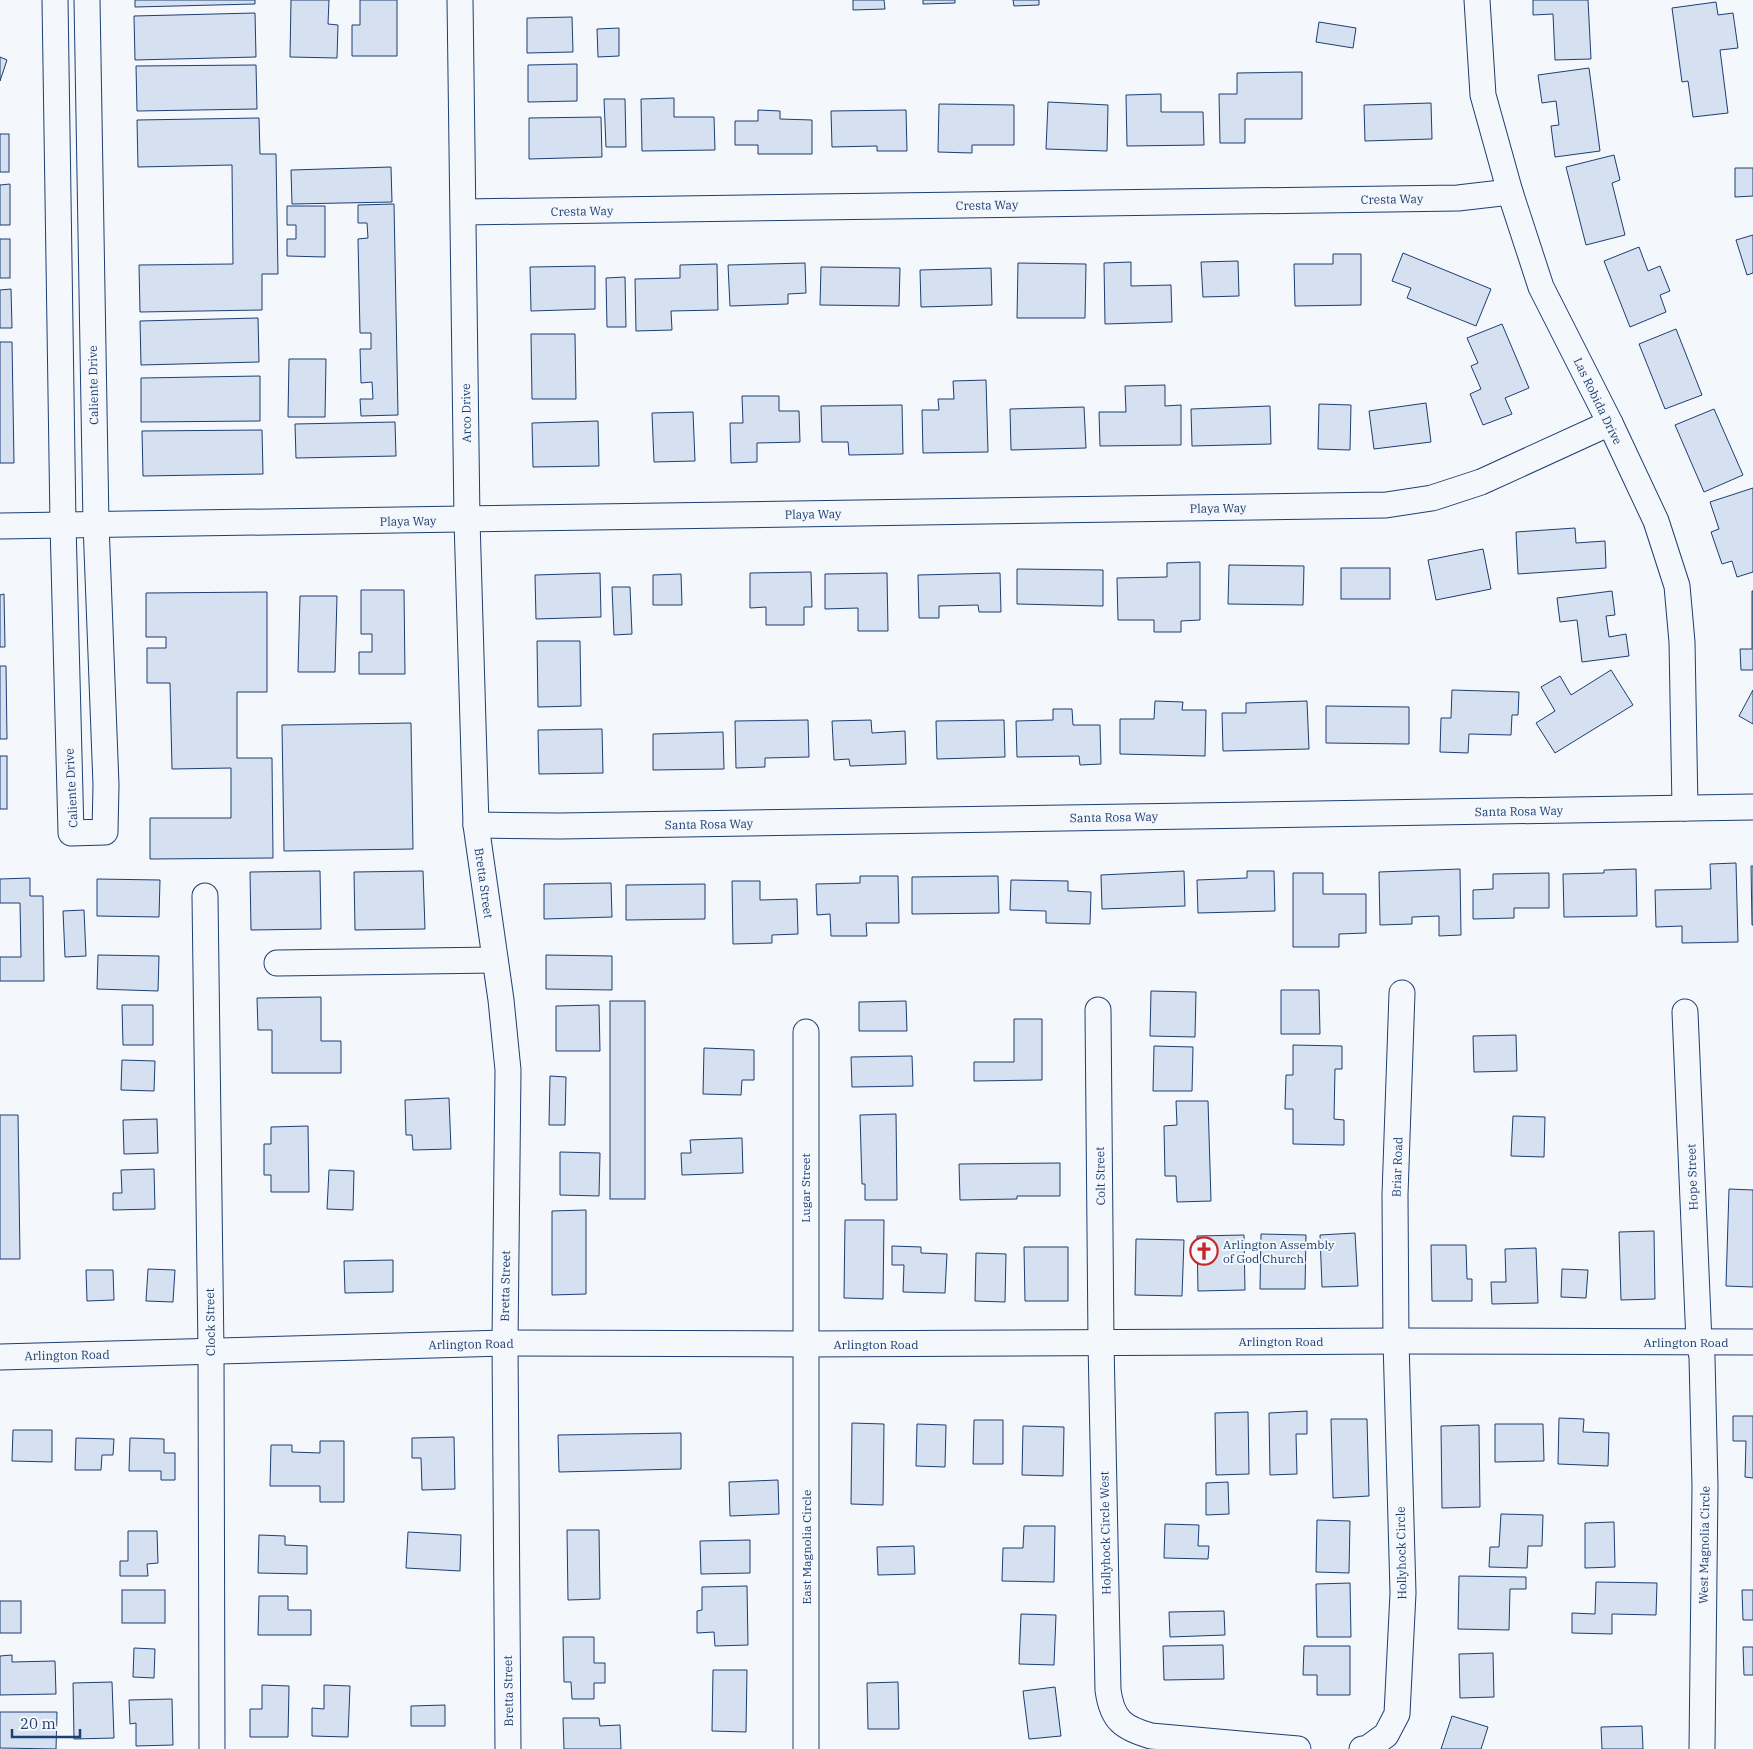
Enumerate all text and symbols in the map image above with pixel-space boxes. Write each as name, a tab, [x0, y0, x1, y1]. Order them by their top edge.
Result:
street label: Cresta Way	[1361, 191, 1424, 207]
street label: Cresta Way	[956, 197, 1019, 213]
street label: Cresta Way	[551, 203, 614, 219]
street label: Caliente Drive	[85, 345, 101, 425]
street label: Las Robida Drive	[1570, 355, 1626, 447]
street label: Arco Drive	[458, 383, 474, 443]
street label: Playa Way	[1189, 500, 1247, 516]
street label: Playa Way	[784, 506, 842, 522]
street label: Playa Way	[379, 513, 437, 529]
street label: Caliente Drive	[61, 748, 81, 828]
street label: Santa Rosa Way	[1475, 803, 1564, 819]
street label: Santa Rosa Way	[1070, 809, 1159, 825]
street label: Santa Rosa Way	[665, 816, 754, 832]
street label: Bretta Street	[472, 847, 496, 919]
street label: Briar Road	[1388, 1137, 1406, 1197]
street label: Hope Street	[1683, 1143, 1701, 1211]
street label: Colt Street	[1092, 1146, 1108, 1206]
street label: Lugar Street	[798, 1153, 813, 1223]
church icon: Arlington Assembly of God Church	[1189, 1236, 1219, 1266]
place label: Arlington Assembly of God Church	[1223, 1237, 1335, 1266]
street label: Bretta Street	[497, 1250, 513, 1322]
street label: Clock Street	[202, 1288, 218, 1356]
street label: Arlington Road	[1238, 1334, 1324, 1349]
street label: Arlington Road	[1643, 1335, 1729, 1350]
street label: Arlington Road	[428, 1336, 514, 1352]
street label: Arlington Road	[833, 1337, 919, 1352]
street label: Arlington Road	[24, 1347, 110, 1363]
street label: Hollyhock Circle West	[1096, 1471, 1114, 1595]
street label: West Magnolia Circle	[1695, 1486, 1713, 1604]
street label: East Magnolia Circle	[799, 1490, 814, 1604]
street label: Hollyhock Circle	[1393, 1506, 1409, 1600]
street label: Bretta Street	[500, 1655, 516, 1727]
scale bar	[12, 1706, 80, 1738]
text: 20 m	[20, 1714, 56, 1733]

